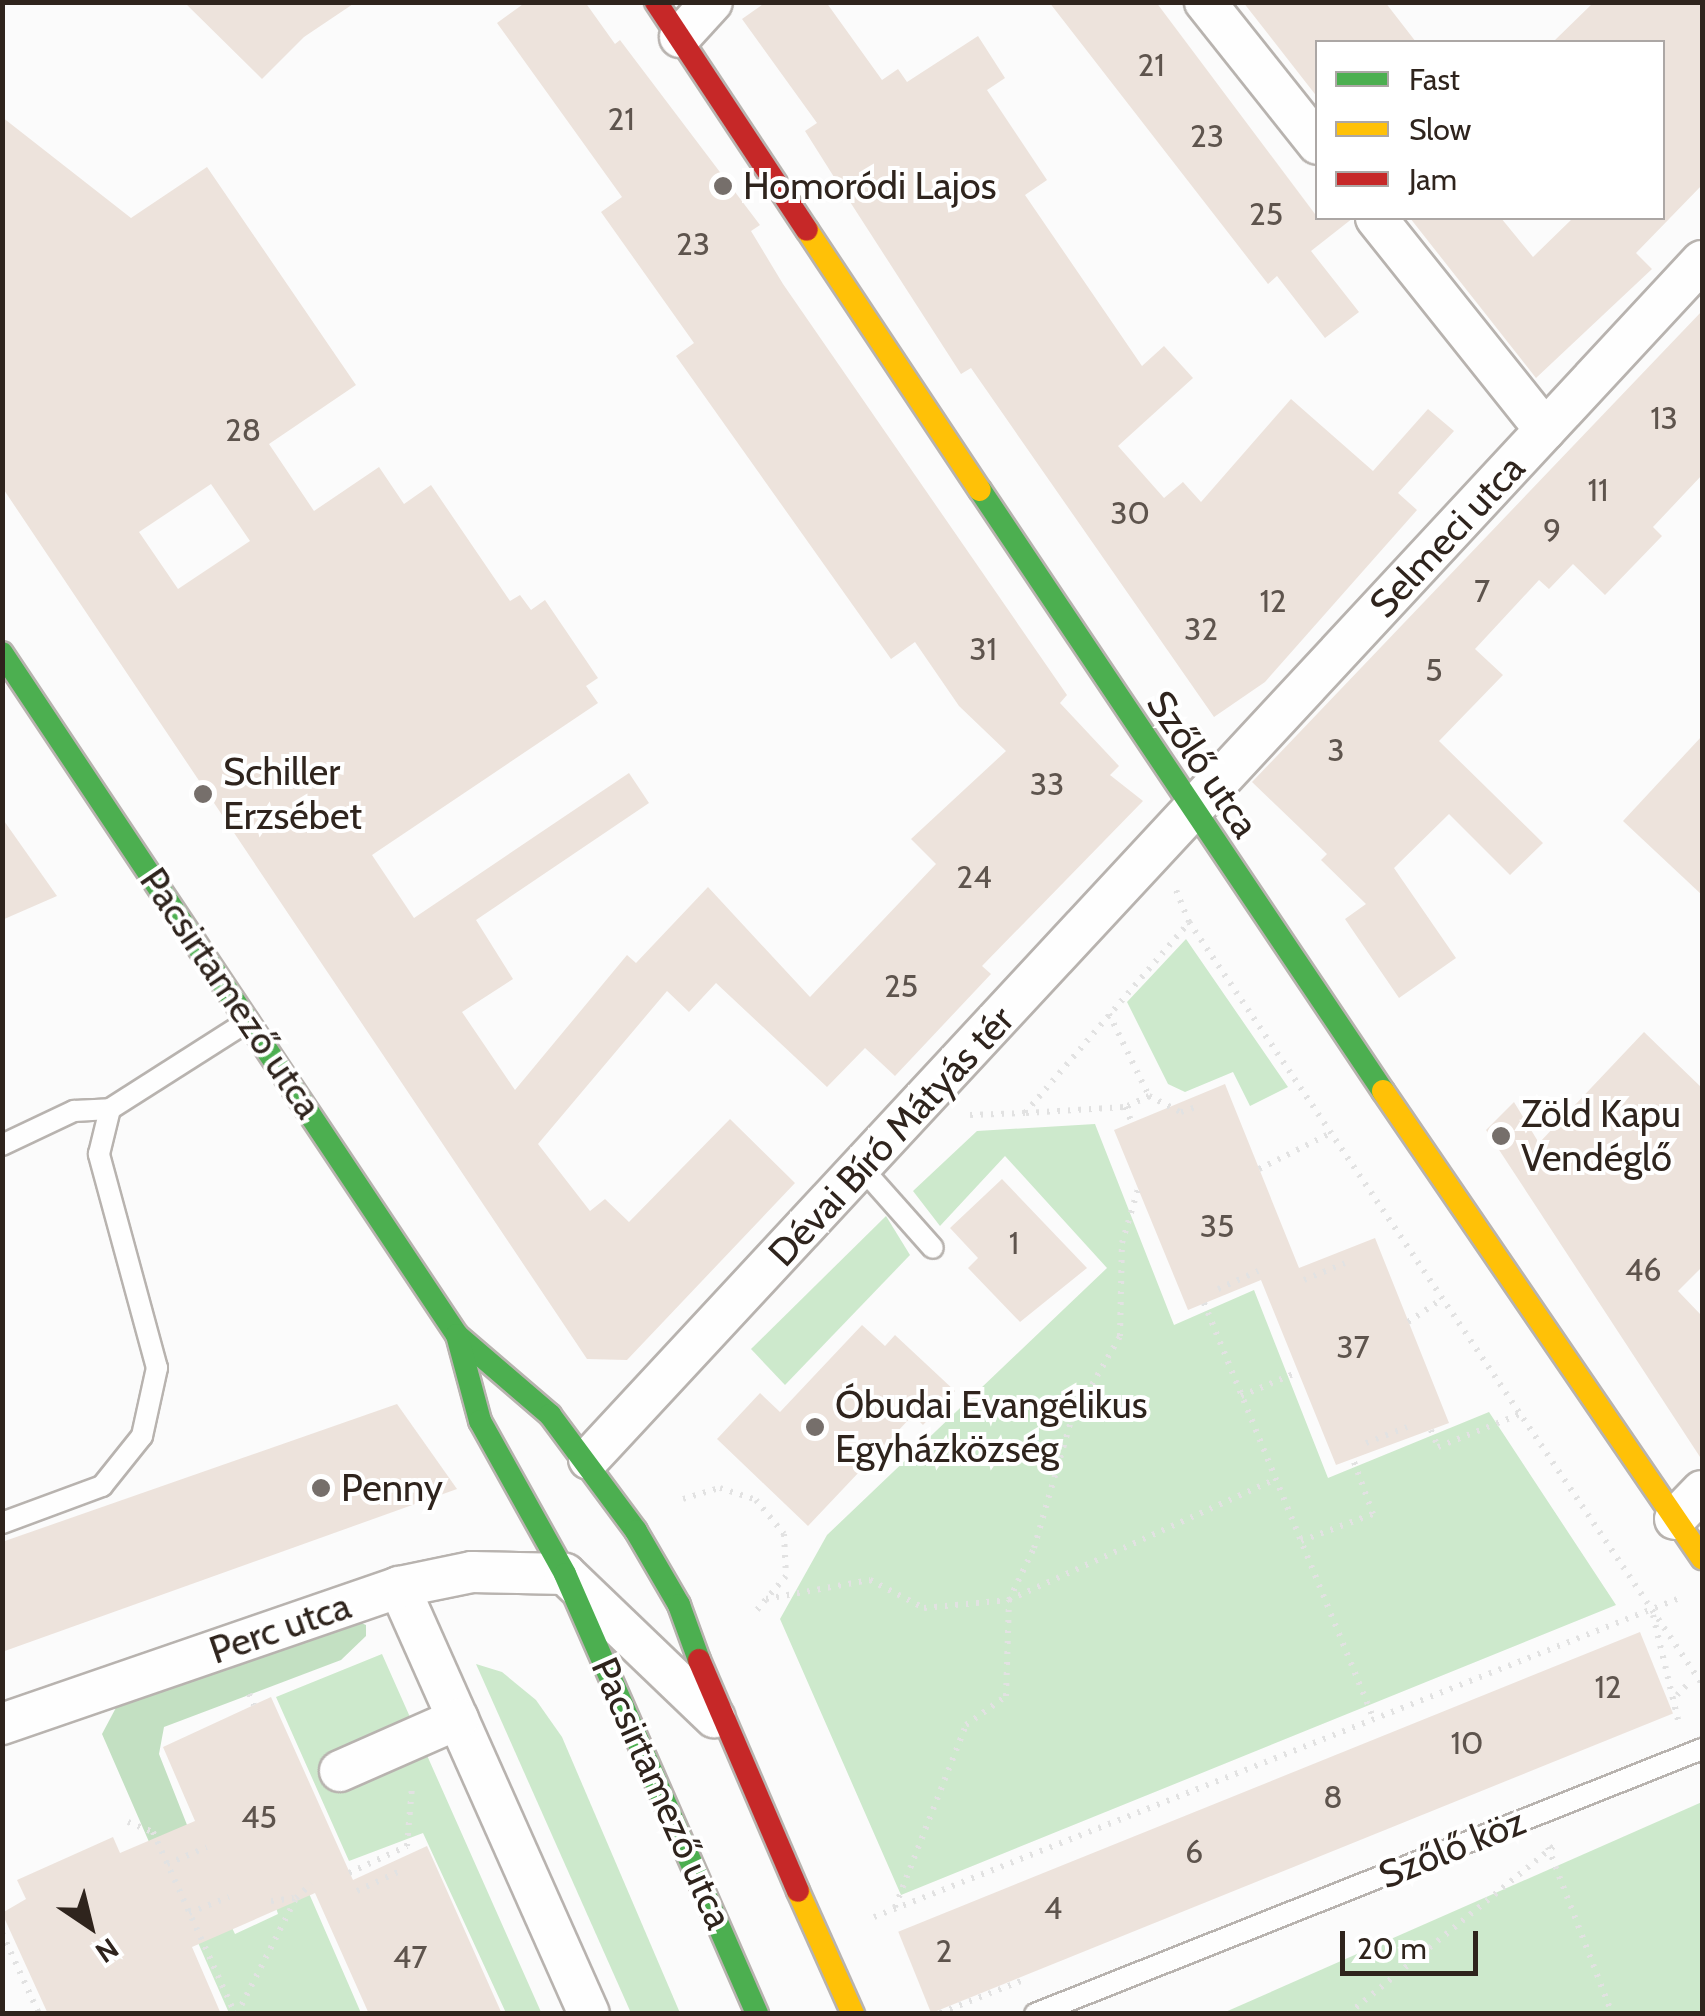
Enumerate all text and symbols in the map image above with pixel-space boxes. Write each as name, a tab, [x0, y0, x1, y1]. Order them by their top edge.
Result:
legend	[1315, 40, 1665, 220]
house number: 21	[1137, 46, 1165, 84]
text: Fast	[1409, 61, 1460, 98]
house number: 21	[607, 100, 635, 138]
text: Slow	[1409, 111, 1471, 148]
house number: 23	[1190, 117, 1224, 155]
text: Jam	[1409, 161, 1457, 198]
place label: Homoródi Lajos	[743, 163, 996, 209]
marker: Homoródi Lajos	[712, 175, 734, 197]
house number: 25	[1249, 195, 1283, 233]
house number: 23	[676, 225, 710, 263]
house number: 13	[1650, 399, 1678, 437]
house number: 28	[225, 411, 261, 449]
street label: Selmeci utca	[1360, 445, 1534, 627]
house number: 11	[1588, 471, 1608, 509]
house number: 30	[1110, 494, 1150, 532]
house number: 9	[1543, 511, 1561, 549]
house number: 7	[1474, 572, 1490, 610]
house number: 12	[1259, 582, 1287, 620]
house number: 32	[1184, 610, 1218, 648]
house number: 31	[969, 630, 997, 668]
house number: 5	[1425, 651, 1443, 689]
street label: Szőlő utca	[1137, 682, 1269, 846]
house number: 3	[1327, 731, 1345, 769]
place label: Schiller Erzsébet	[223, 749, 362, 838]
house number: 33	[1030, 765, 1064, 803]
marker: Schiller Erzsébet	[192, 783, 214, 805]
house number: 24	[956, 858, 992, 896]
street label: Pacsirtamező utca	[131, 859, 331, 1127]
house number: 25	[884, 967, 918, 1005]
street label: Dévai Bíró Mátyás tér	[759, 997, 1023, 1275]
place label: Zöld Kapu Vendéglő	[1521, 1091, 1681, 1180]
marker: Zöld Kapu Vendéglő	[1490, 1125, 1512, 1147]
house number: 35	[1200, 1207, 1234, 1245]
house number: 1	[1009, 1224, 1019, 1262]
house number: 46	[1625, 1251, 1661, 1289]
house number: 37	[1336, 1328, 1370, 1366]
place label: Óbudai Evangélikus Egyházközség	[835, 1382, 1147, 1472]
marker: Óbudai Evangélikus Egyházközség	[804, 1416, 826, 1438]
place label: Penny	[341, 1465, 443, 1511]
marker: Penny	[310, 1477, 332, 1499]
street label: Perc utca	[204, 1583, 356, 1673]
street label: Pacsirtamező utca	[582, 1650, 742, 1936]
house number: 12	[1594, 1668, 1622, 1706]
house number: 10	[1451, 1724, 1483, 1762]
house number: 8	[1323, 1778, 1343, 1816]
house number: 45	[241, 1798, 277, 1836]
street label: Szőlő köz	[1372, 1798, 1532, 1898]
house number: 6	[1185, 1833, 1203, 1871]
north arrow	[40, 1876, 140, 1976]
house number: 4	[1044, 1889, 1062, 1927]
scale bar	[1345, 1911, 1482, 1973]
text: 20 m	[1357, 1930, 1427, 1967]
text: N	[89, 1931, 125, 1970]
house number: 2	[936, 1932, 952, 1970]
house number: 47	[393, 1938, 427, 1976]

